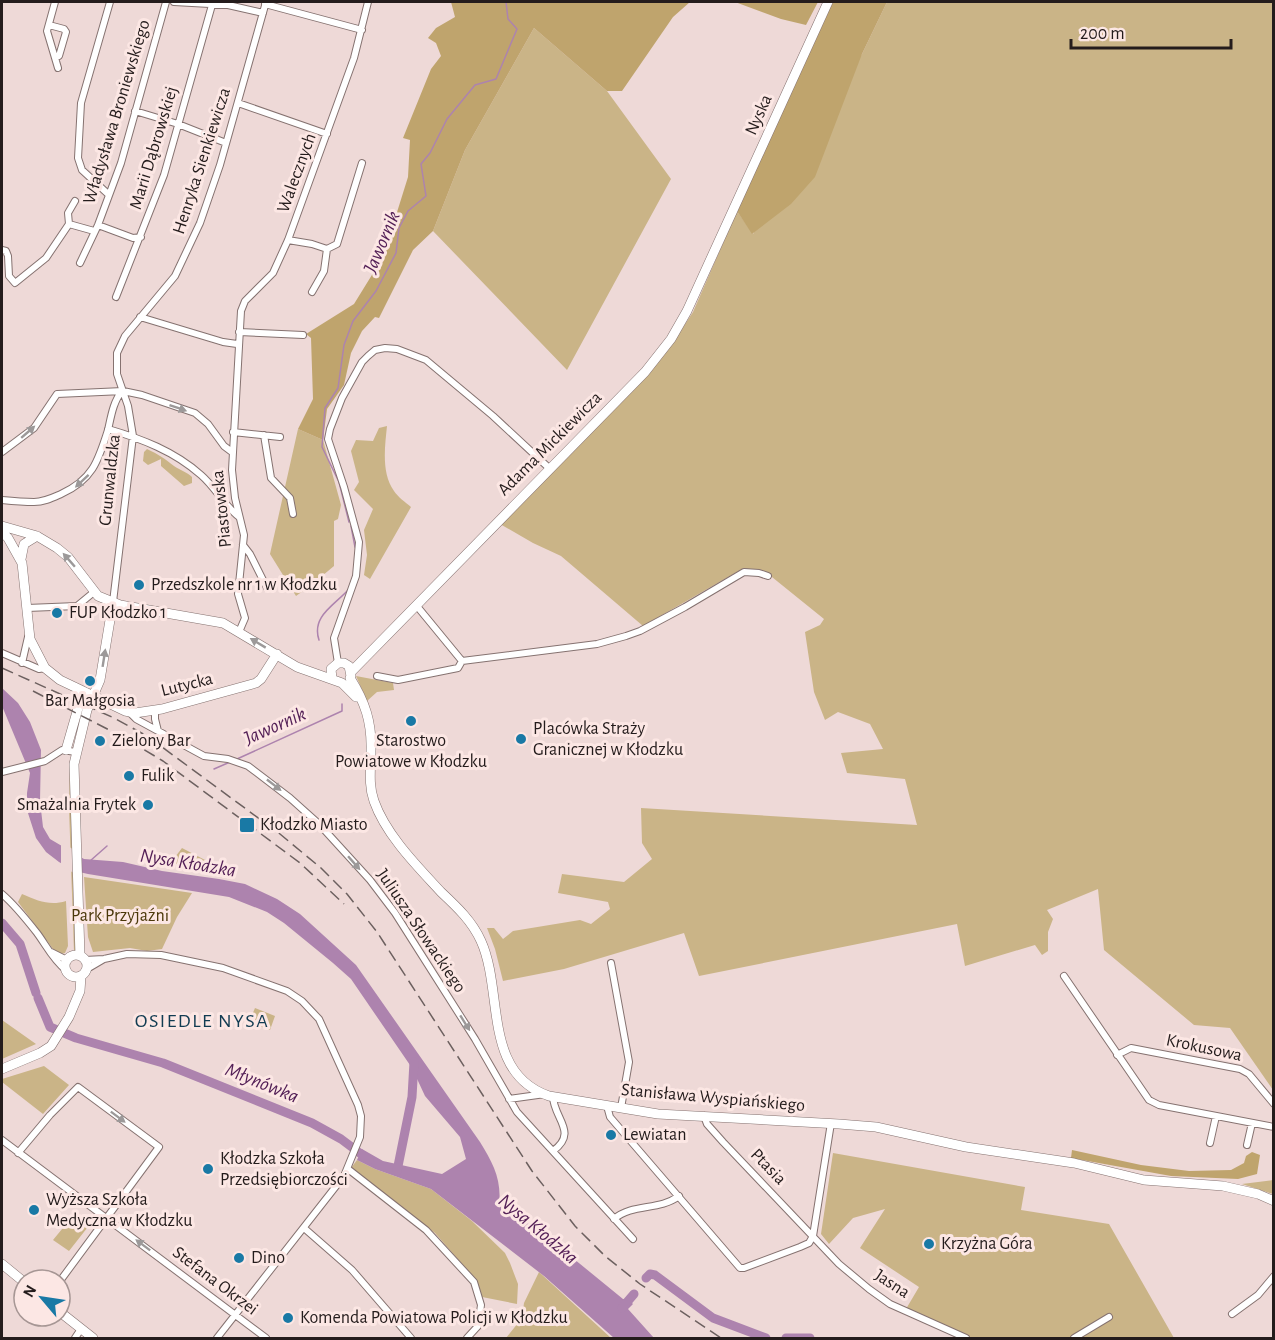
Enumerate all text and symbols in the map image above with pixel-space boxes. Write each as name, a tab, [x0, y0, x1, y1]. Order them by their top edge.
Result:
scale bar	[1071, 12, 1232, 50]
street label: Władysława Broniewskiego	[80, 18, 154, 206]
text: 200 m	[1080, 25, 1125, 43]
street label: Marii Dąbrowskiej	[127, 84, 181, 212]
street label: Henryka Sienkiewicza	[170, 86, 234, 236]
street label: Nyska	[742, 92, 776, 138]
street label: Walecznych	[274, 131, 320, 215]
water label: Jawornik	[360, 208, 404, 277]
street label: Adama Mickiewicza	[495, 389, 605, 499]
one-way arrow	[170, 403, 188, 413]
one-way arrow	[20, 426, 35, 439]
street label: Grunwaldzka	[96, 433, 124, 527]
street label: Piastowska	[209, 469, 235, 549]
one-way arrow	[75, 474, 90, 488]
one-way arrow	[63, 553, 76, 568]
place label: Przedszkole nr 1 w Kłodzku	[151, 576, 337, 594]
marker: Przedszkole nr 1 w Kłodzku	[132, 578, 146, 592]
place label: FUP Kłodzko 1	[69, 604, 166, 622]
marker: FUP Kłodzko 1	[50, 606, 64, 620]
one-way arrow	[250, 637, 266, 648]
one-way arrow	[99, 648, 108, 667]
street label: Lutycka	[159, 670, 215, 700]
marker: Bar Małgosia	[83, 674, 97, 688]
place label: Bar Małgosia	[45, 692, 135, 710]
water label: Jawornik	[240, 704, 309, 749]
marker: Starostwo Powiatowe w Kłodzku	[404, 714, 418, 728]
place label: Placówka Straży Granicznej w Kłodzku	[533, 720, 683, 759]
place label: Zielony Bar	[112, 732, 191, 750]
place label: Starostwo Powiatowe w Kłodzku	[335, 732, 487, 771]
marker: Placówka Straży Granicznej w Kłodzku	[514, 732, 528, 746]
marker: Zielony Bar	[93, 734, 107, 748]
place label: Fulik	[141, 767, 175, 785]
marker: Fulik	[122, 769, 136, 783]
one-way arrow	[266, 779, 282, 792]
place label: Smażalnia Frytek	[17, 796, 137, 814]
marker: Smażalnia Frytek	[141, 798, 155, 812]
marker: Kłodzko Miasto	[238, 816, 256, 834]
place label: Kłodzko Miasto	[260, 816, 368, 834]
water label: Nysa Kłodzka	[139, 846, 237, 880]
one-way arrow	[347, 855, 360, 870]
street label: Juliusza Słowackiego	[373, 866, 469, 996]
park label: Park Przyjaźni	[71, 907, 169, 925]
district label: OSIEDLE NYSA	[135, 1011, 269, 1031]
one-way arrow	[459, 1015, 470, 1032]
street label: Krokusowa	[1164, 1031, 1244, 1065]
water label: Młynówka	[223, 1059, 301, 1107]
street label: Stanisława Wyspiańskiego	[620, 1081, 806, 1115]
one-way arrow	[110, 1111, 126, 1123]
place label: Lewiatan	[623, 1126, 687, 1144]
marker: Lewiatan	[604, 1128, 618, 1142]
street label: Ptasia	[747, 1145, 789, 1189]
place label: Kłodzka Szkoła Przedsiębiorczości	[220, 1150, 348, 1189]
marker: Kłodzka Szkoła Przedsiębiorczości	[201, 1162, 215, 1176]
water label: Nysa Kłodzka	[494, 1190, 582, 1268]
place label: Wyższa Szkoła Medyczna w Kłodzku	[46, 1191, 192, 1230]
marker: Wyższa Szkoła Medyczna w Kłodzku	[27, 1203, 41, 1217]
place label: Krzyżna Góra	[941, 1235, 1033, 1253]
marker: Krzyżna Góra	[922, 1237, 936, 1251]
one-way arrow	[135, 1240, 150, 1252]
street label: Stefana Okrzei	[169, 1243, 261, 1319]
place label: Dino	[251, 1249, 285, 1267]
marker: Dino	[232, 1251, 246, 1265]
street label: Jasna	[871, 1266, 913, 1302]
north arrow	[12, 1268, 72, 1328]
text: N	[20, 1282, 39, 1300]
place label: Komenda Powiatowa Policji w Kłodzku	[300, 1309, 568, 1327]
marker: Komenda Powiatowa Policji w Kłodzku	[281, 1311, 295, 1325]

